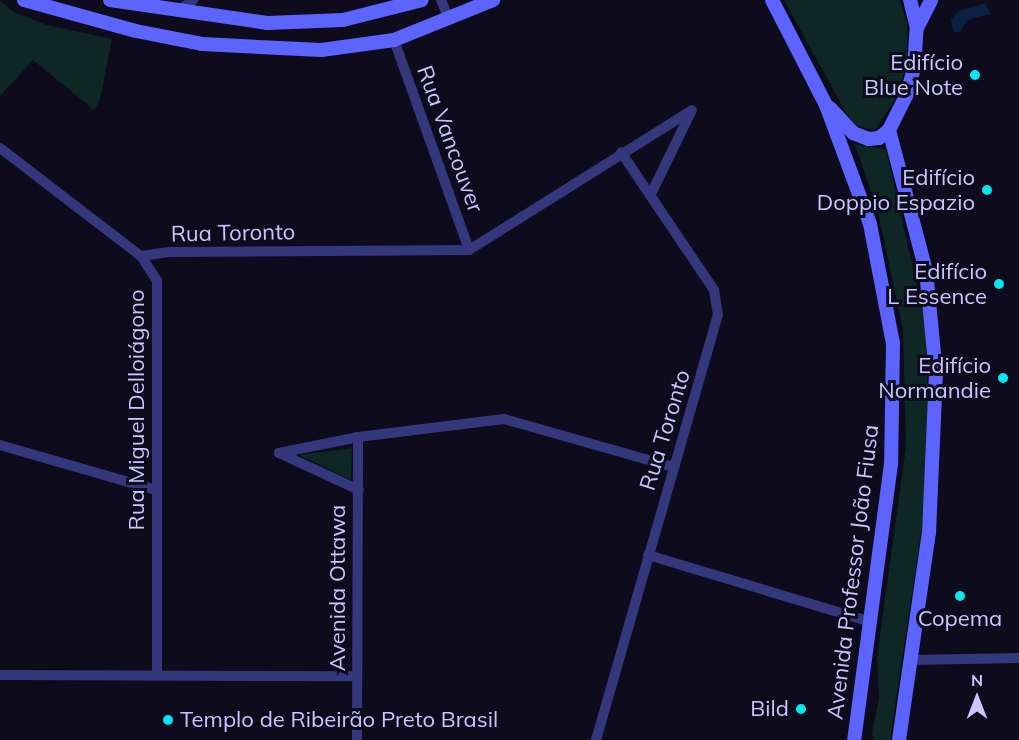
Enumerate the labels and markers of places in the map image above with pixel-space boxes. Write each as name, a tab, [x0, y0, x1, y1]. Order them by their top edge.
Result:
place label: Edifício Blue Note	[864, 49, 963, 100]
marker: Edifício Blue Note	[968, 68, 982, 82]
place label: Edifício Doppio Espazio	[817, 164, 975, 216]
marker: Edifício Doppio Espazio	[980, 183, 994, 197]
place label: Edifício L Essence	[887, 258, 987, 310]
marker: Edifício L Essence	[992, 277, 1006, 291]
place label: Edifício Normandie	[878, 352, 991, 404]
marker: Edifício Normandie	[996, 371, 1010, 385]
marker: Copema	[953, 589, 967, 603]
place label: Copema	[918, 606, 1002, 632]
place label: Bild	[750, 696, 789, 722]
marker: Bild	[794, 702, 808, 716]
place label: Templo de Ribeirão Preto Brasil	[180, 707, 498, 733]
marker: Templo de Ribeirão Preto Brasil	[161, 713, 175, 727]

